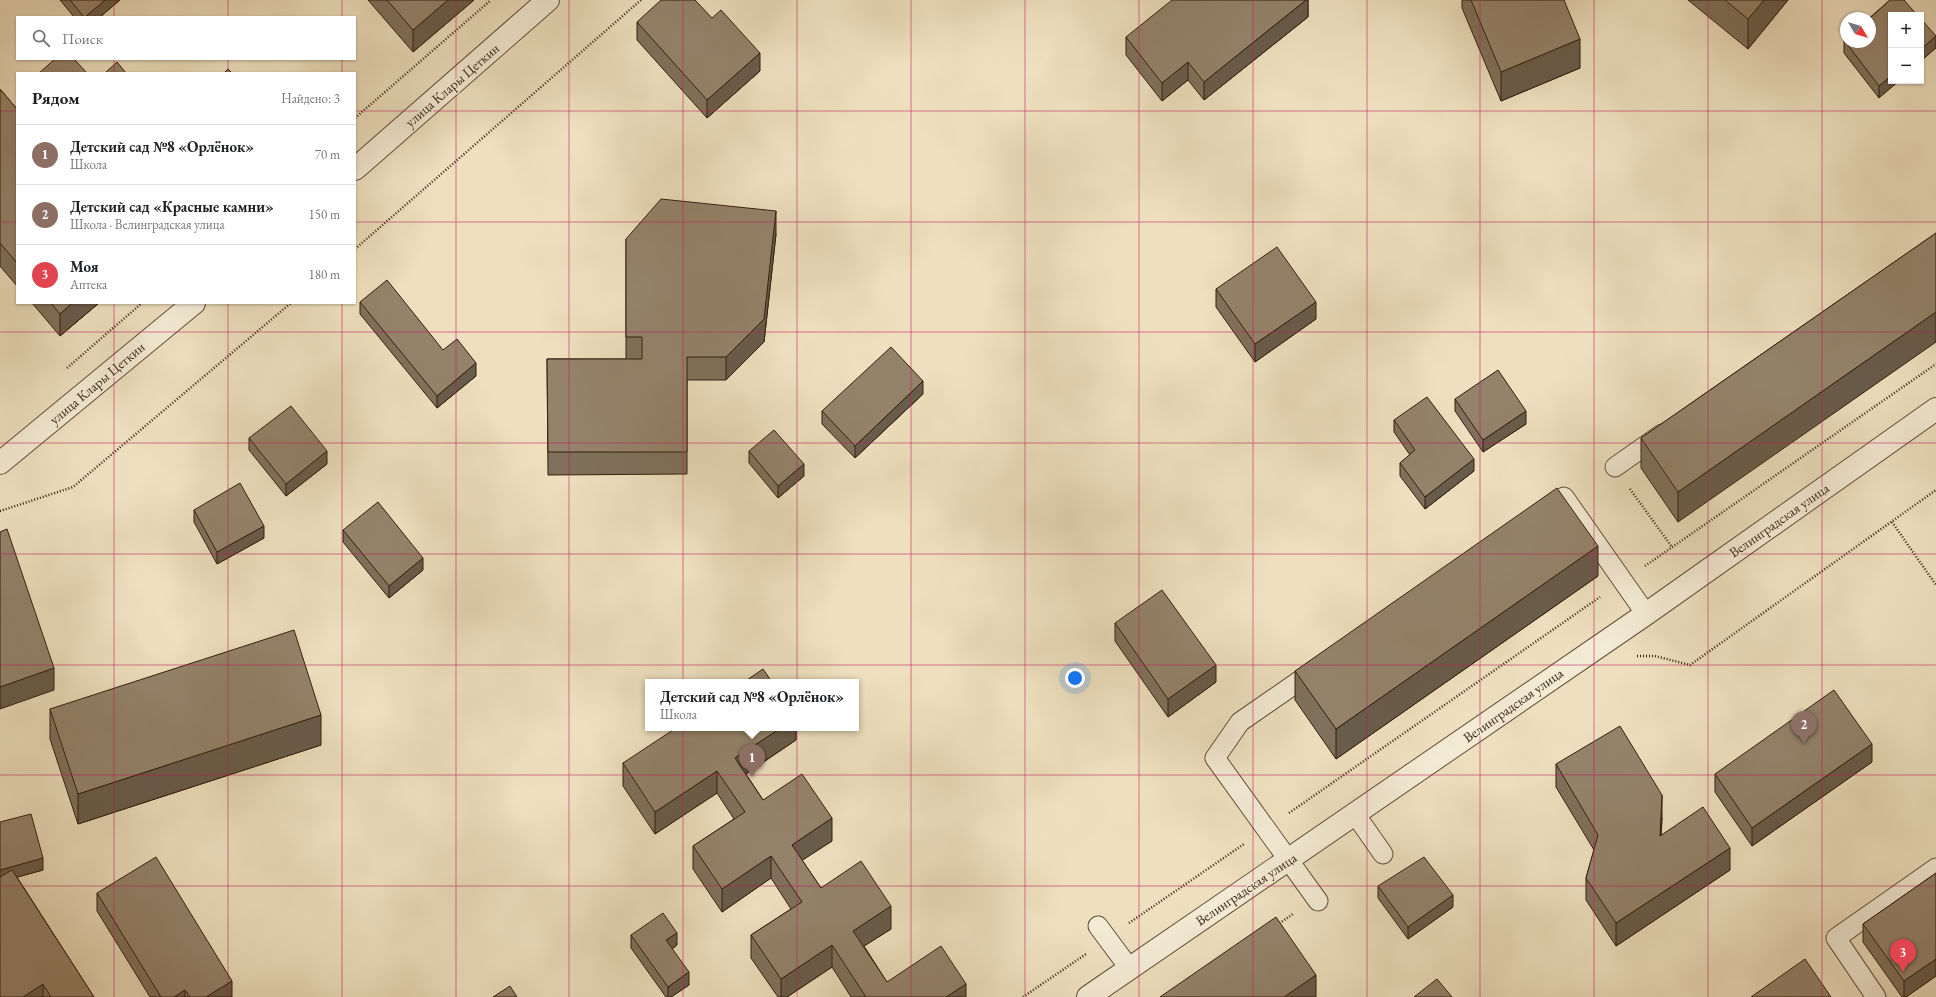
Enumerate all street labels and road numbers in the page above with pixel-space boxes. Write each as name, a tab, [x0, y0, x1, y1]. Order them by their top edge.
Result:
street label: улица Клары Цеткин	[401, 39, 503, 131]
street label: улица Клары Цеткин	[46, 338, 148, 428]
street label: Велинградская улица	[1725, 478, 1833, 561]
street label: Велинградская улица	[1459, 663, 1567, 746]
street label: Велинградская улица	[1192, 848, 1300, 930]

